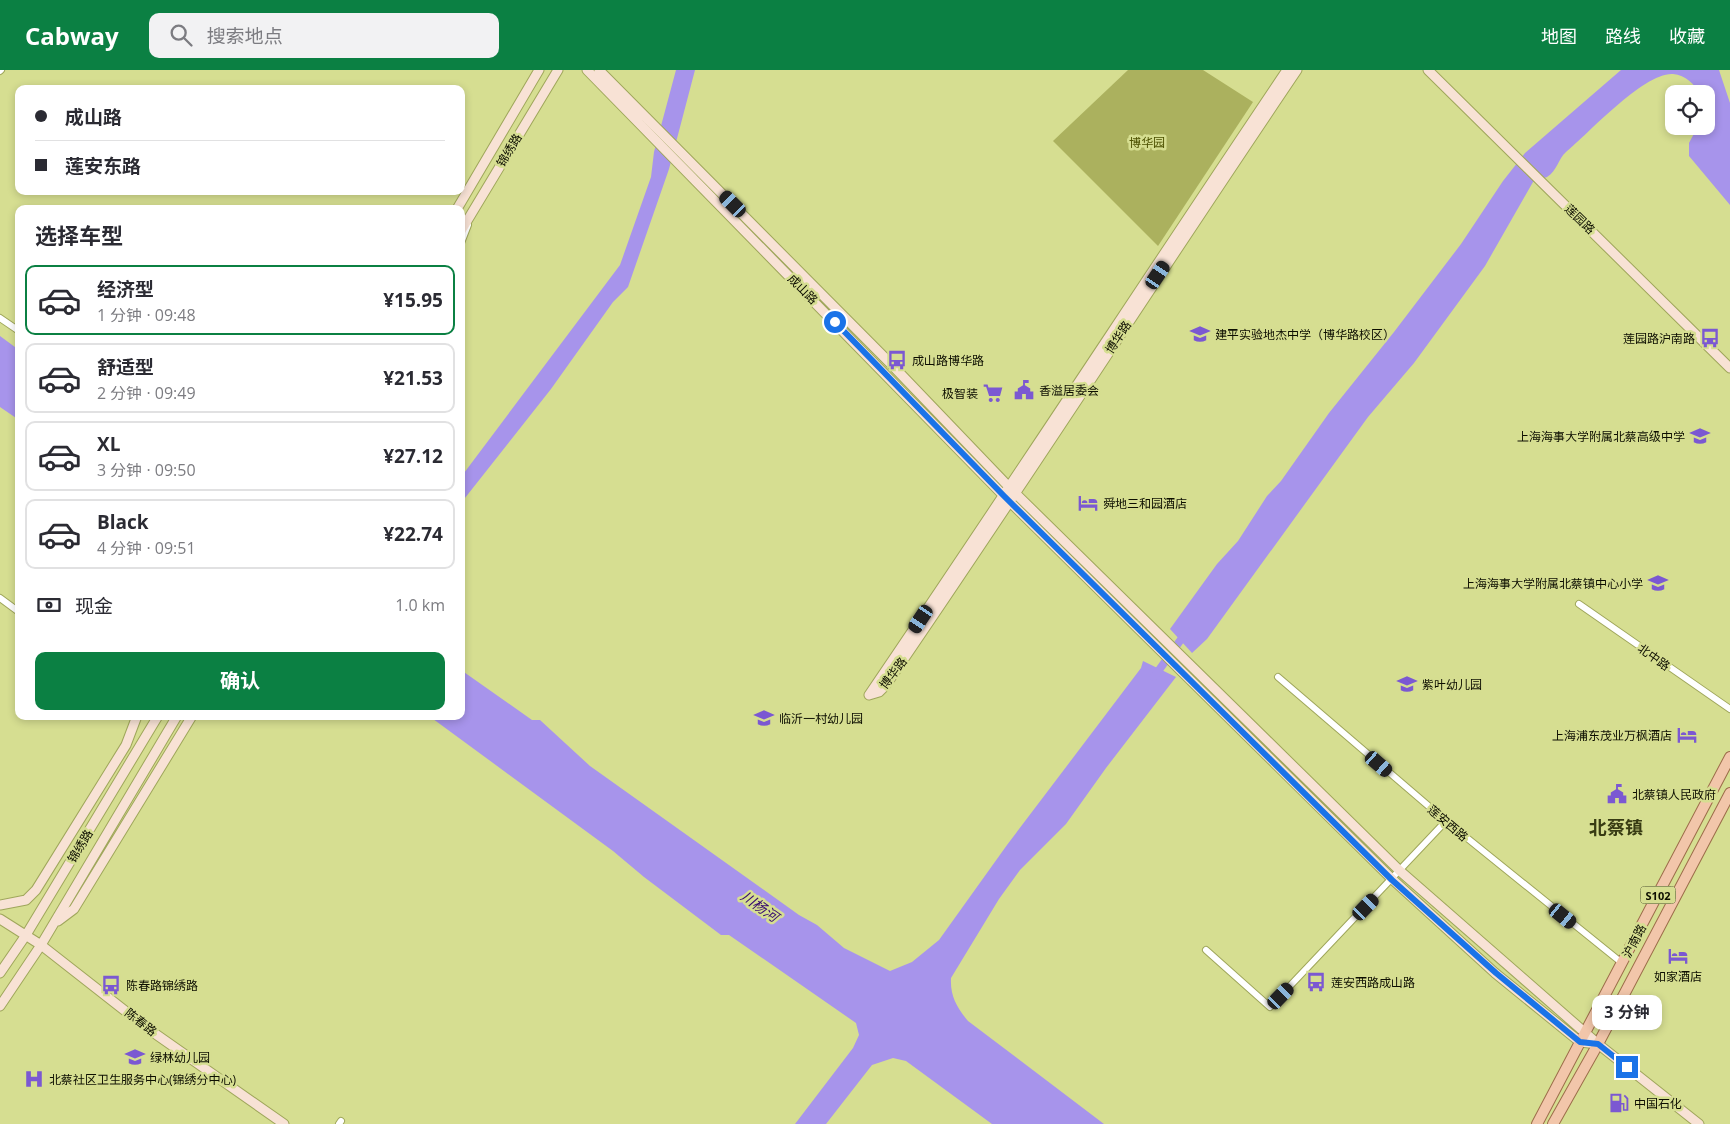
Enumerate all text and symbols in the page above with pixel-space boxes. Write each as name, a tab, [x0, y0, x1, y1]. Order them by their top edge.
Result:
search box	[149, 13, 499, 58]
text: Cabway	[25, 19, 119, 52]
icon: search	[167, 21, 195, 49]
text: 搜索地点	[207, 23, 283, 49]
text: 地图	[1541, 24, 1577, 48]
text: 路线	[1605, 24, 1641, 48]
text: 收藏	[1669, 24, 1705, 48]
map controls	[1665, 85, 1715, 135]
button: locate	[1665, 85, 1715, 135]
text: 成山路	[65, 104, 122, 130]
street label: 锦绣路	[492, 130, 526, 170]
park label: 博华园	[1129, 134, 1165, 151]
text: 莲安东路	[65, 153, 141, 179]
car	[717, 188, 748, 220]
street label: 莲园路	[1561, 200, 1599, 238]
text: 选择车型	[35, 220, 123, 250]
car	[1143, 258, 1172, 292]
street label: 成山路	[784, 270, 822, 308]
text: 经济型	[97, 276, 154, 302]
icon: car	[37, 278, 82, 323]
text: ¥15.95	[383, 287, 443, 313]
text: 1 分钟 · 09:48	[97, 304, 196, 326]
route start	[824, 311, 846, 333]
street label: 博华路	[1101, 317, 1135, 357]
school or university icon: 建平实验地杰中学（博华路校区）	[1189, 323, 1211, 345]
place label: 建平实验地杰中学（博华路校区）	[1215, 326, 1395, 343]
bus stop icon: 莲园路沪南路	[1699, 327, 1721, 349]
place label: 莲园路沪南路	[1623, 330, 1695, 347]
bus stop icon: 成山路博华路	[886, 349, 908, 371]
place label: 成山路博华路	[912, 352, 984, 369]
text: 舒适型	[97, 354, 154, 380]
icon: car	[37, 356, 82, 401]
text: ¥21.53	[383, 365, 443, 391]
public building icon: 香溢居委会	[1013, 379, 1035, 401]
text: 2 分钟 · 09:49	[97, 382, 196, 404]
supermarket icon: 极智装	[982, 382, 1004, 404]
place label: 香溢居委会	[1039, 382, 1099, 399]
place label: 极智装	[942, 385, 978, 402]
school or university icon: 上海海事大学附属北蔡高级中学	[1689, 425, 1711, 447]
place label: 上海海事大学附属北蔡高级中学	[1517, 428, 1685, 445]
text: XL	[97, 431, 120, 457]
icon: car	[37, 434, 82, 479]
text: ¥27.12	[383, 443, 443, 469]
text: 3 分钟 · 09:50	[97, 459, 196, 481]
hotel icon: 舜地三和园酒店	[1077, 492, 1099, 514]
place label: 舜地三和园酒店	[1103, 495, 1187, 512]
text: Black	[97, 509, 149, 535]
icon: car	[37, 512, 82, 557]
text: ¥22.74	[383, 521, 443, 547]
text: 4 分钟 · 09:51	[97, 537, 196, 559]
school or university icon: 上海海事大学附属北蔡镇中心小学	[1647, 572, 1669, 594]
place label: 上海海事大学附属北蔡镇中心小学	[1463, 575, 1643, 592]
icon: cash	[35, 591, 63, 619]
text: 现金	[75, 593, 113, 619]
text: 1.0 km	[395, 594, 445, 616]
car	[906, 602, 935, 636]
street label: 北中路	[1634, 640, 1674, 674]
button: 确认	[35, 652, 445, 710]
street label: 博华路	[875, 654, 911, 692]
school or university icon: 紫叶幼儿园	[1396, 673, 1418, 695]
place label: 紫叶幼儿园	[1422, 676, 1482, 693]
school or university icon: 临沂一村幼儿园	[753, 707, 775, 729]
place label: 临沂一村幼儿园	[779, 710, 863, 727]
hotel icon: 上海浦东茂业万枫酒店	[1676, 724, 1698, 746]
place label: 上海浦东茂业万枫酒店	[1552, 727, 1672, 744]
car	[1362, 748, 1395, 780]
public building icon: 北蔡镇人民政府	[1606, 783, 1628, 805]
place label: 北蔡镇人民政府	[1632, 786, 1716, 803]
street label: 莲安西路	[1424, 801, 1472, 845]
district label: 北蔡镇	[1589, 815, 1643, 839]
street label: 锦绣路	[63, 826, 97, 866]
water label: 川杨河	[737, 886, 785, 928]
road number: S102	[1640, 886, 1676, 904]
car	[1350, 891, 1381, 923]
car	[1546, 901, 1579, 931]
street label: 沪南路	[1618, 921, 1650, 961]
hotel icon: 如家酒店	[1667, 945, 1689, 967]
place label: 如家酒店	[1654, 968, 1702, 985]
bus stop icon: 莲安西路成山路	[1305, 971, 1327, 993]
bus stop icon: 陈春路锦绣路	[100, 974, 122, 996]
place label: 莲安西路成山路	[1331, 974, 1415, 991]
place label: 陈春路锦绣路	[126, 977, 198, 994]
car	[1265, 980, 1296, 1012]
callout: 3 分钟	[1592, 994, 1662, 1030]
text: 3 分钟	[1604, 1001, 1650, 1023]
street label: 陈春路	[122, 1004, 160, 1040]
school or university icon: 绿林幼儿园	[124, 1046, 146, 1068]
place label: 绿林幼儿园	[150, 1049, 210, 1066]
route end	[1616, 1056, 1638, 1078]
hospital icon: 北蔡社区卫生服务中心(锦绣分中心)	[23, 1068, 45, 1090]
place label: 北蔡社区卫生服务中心(锦绣分中心)	[49, 1071, 237, 1088]
fuel station icon: 中国石化	[1608, 1092, 1630, 1114]
place label: 中国石化	[1634, 1095, 1682, 1112]

